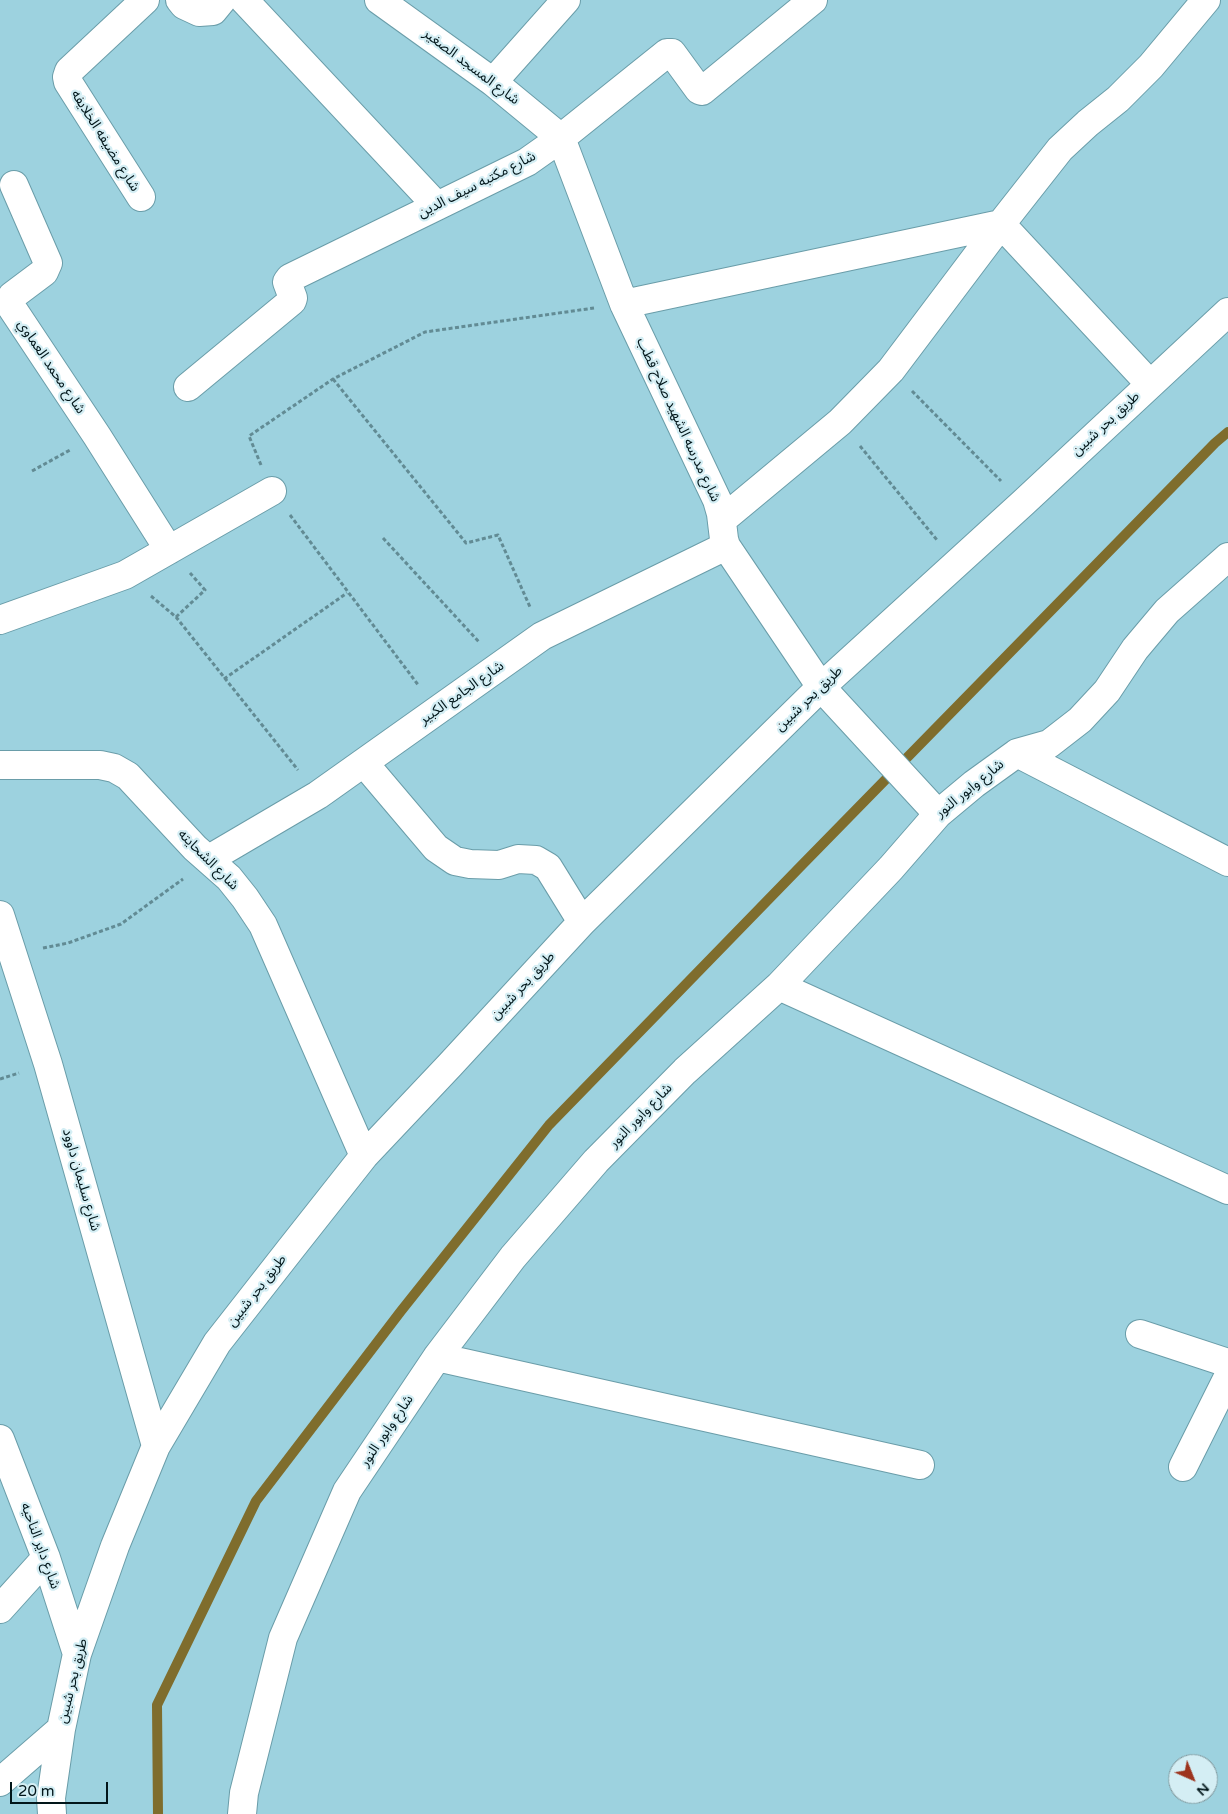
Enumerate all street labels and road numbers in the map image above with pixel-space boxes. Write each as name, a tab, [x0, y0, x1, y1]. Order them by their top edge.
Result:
street label: شارع المسجد الصغير	[420, 25, 522, 109]
street label: شارع مضيفه الخلايفه	[67, 87, 143, 195]
street label: شارع مكتبه سيف الدين	[415, 148, 539, 222]
street label: شارع محمد العماوي	[13, 317, 89, 417]
street label: شارع مدرسه الشهيد صلاح قطب	[633, 335, 723, 505]
street label: طريق بحر شبين	[1069, 388, 1143, 460]
street label: شارع الجامع الكبير	[417, 658, 507, 728]
street label: طريق بحر شبين	[772, 663, 846, 735]
street label: شارع وابور النور	[932, 756, 1008, 822]
street label: شارع الشحايته	[174, 826, 242, 894]
street label: طريق بحر شبين	[487, 949, 559, 1023]
street label: شارع وابور النور	[606, 1080, 676, 1152]
street label: شارع سليمان داوود	[58, 1127, 104, 1233]
street label: طريق بحر شبين	[224, 1252, 290, 1330]
street label: شارع وابور النور	[357, 1392, 417, 1470]
street label: شارع داير الناحيه	[17, 1501, 63, 1591]
street label: طريق بحر شبين	[54, 1637, 92, 1725]

